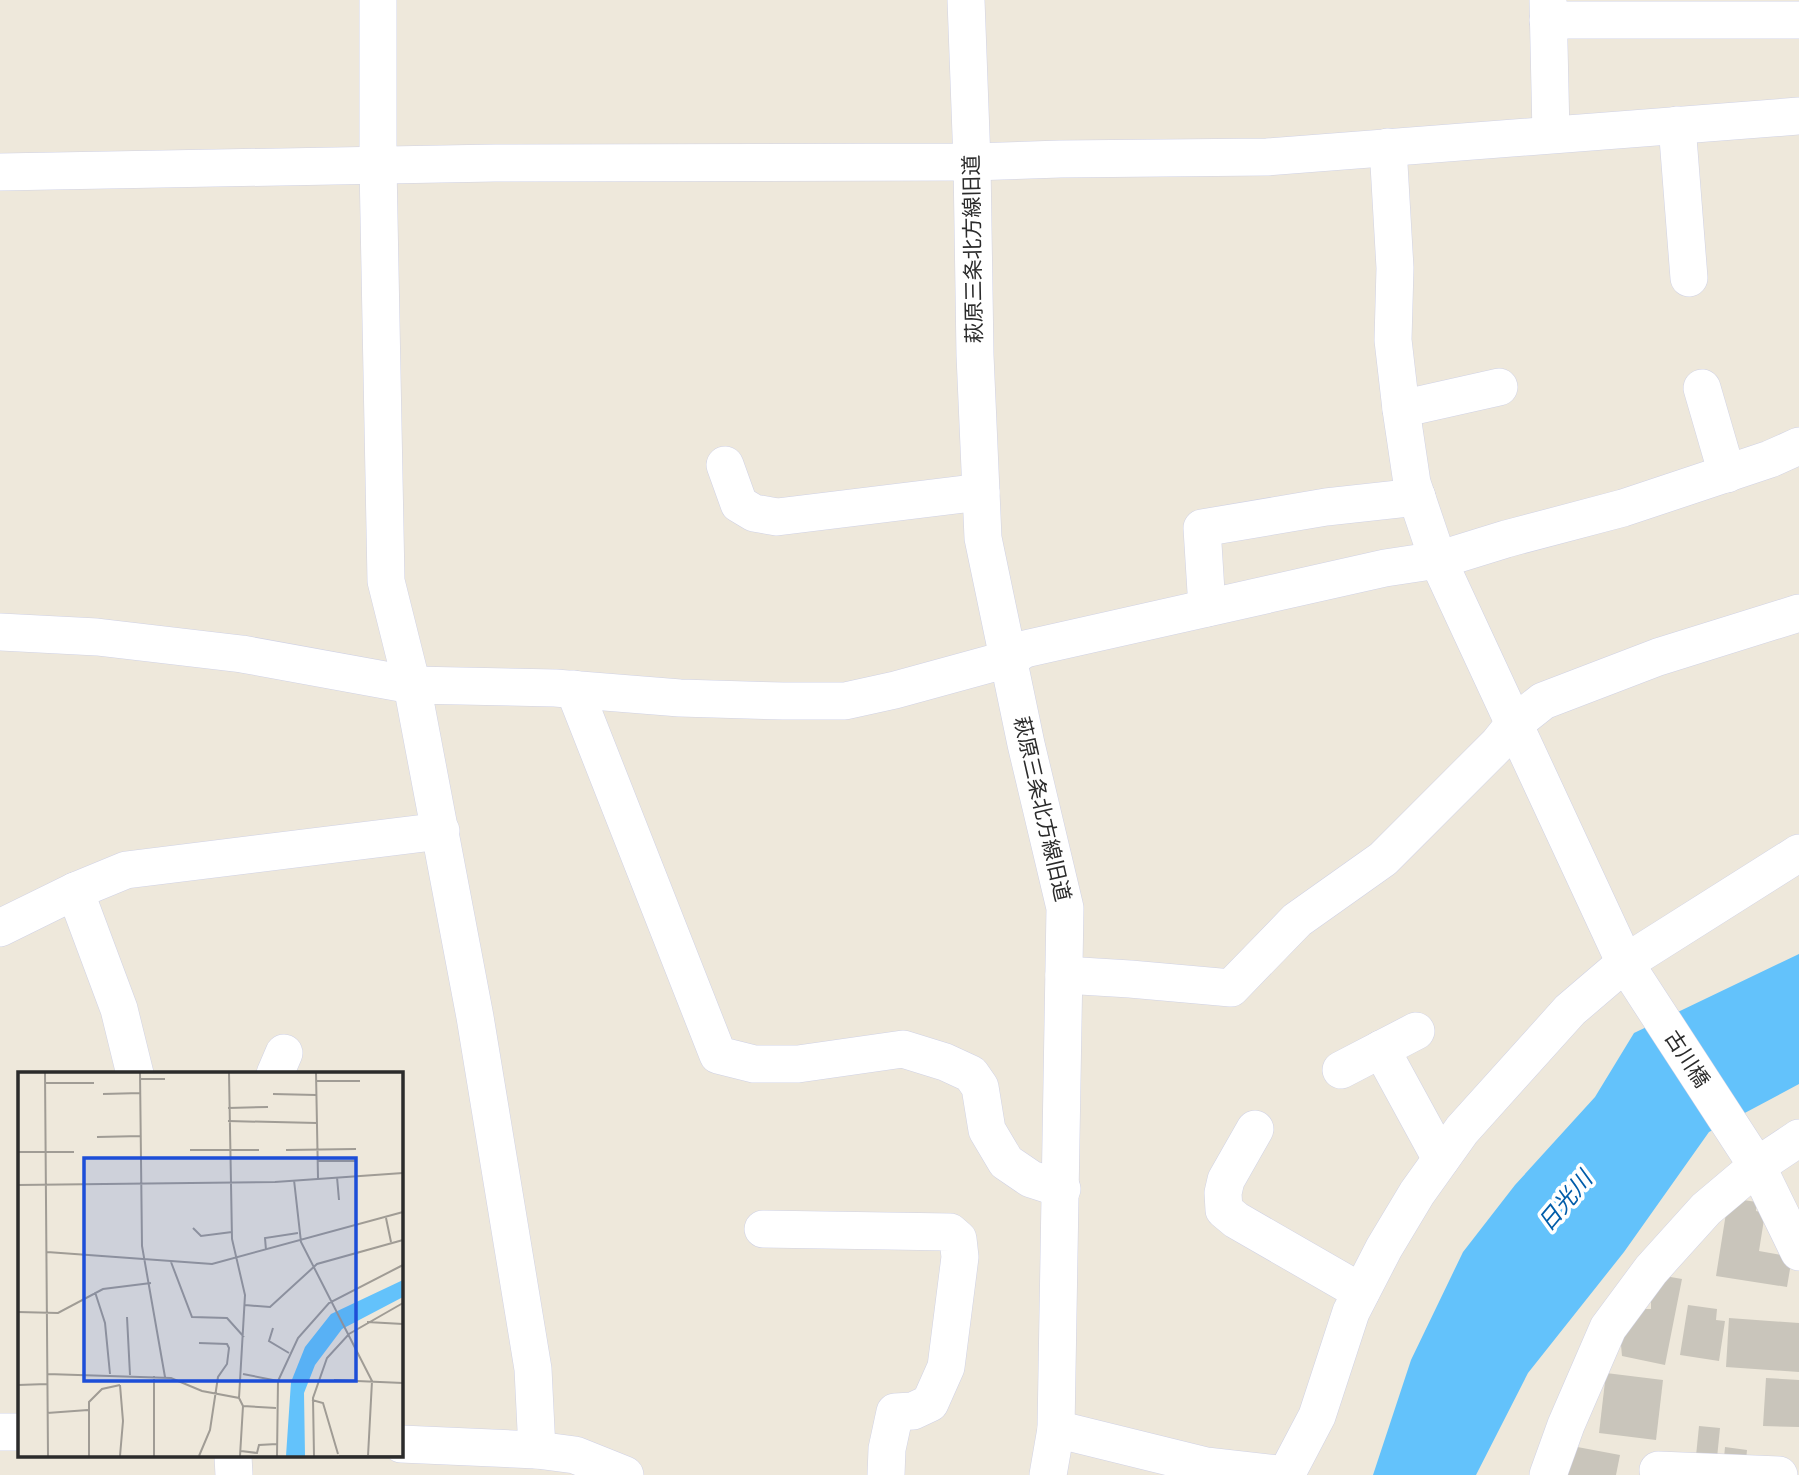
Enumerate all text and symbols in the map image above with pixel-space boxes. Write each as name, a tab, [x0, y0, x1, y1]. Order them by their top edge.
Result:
street label: 萩原三条北方線旧道	[956, 154, 989, 344]
street label: 萩原三条北方線旧道	[1007, 714, 1078, 904]
street label: 古川橋	[1658, 1024, 1717, 1093]
inset map	[18, 1072, 402, 1458]
water label: 日光川	[1531, 1162, 1601, 1237]

